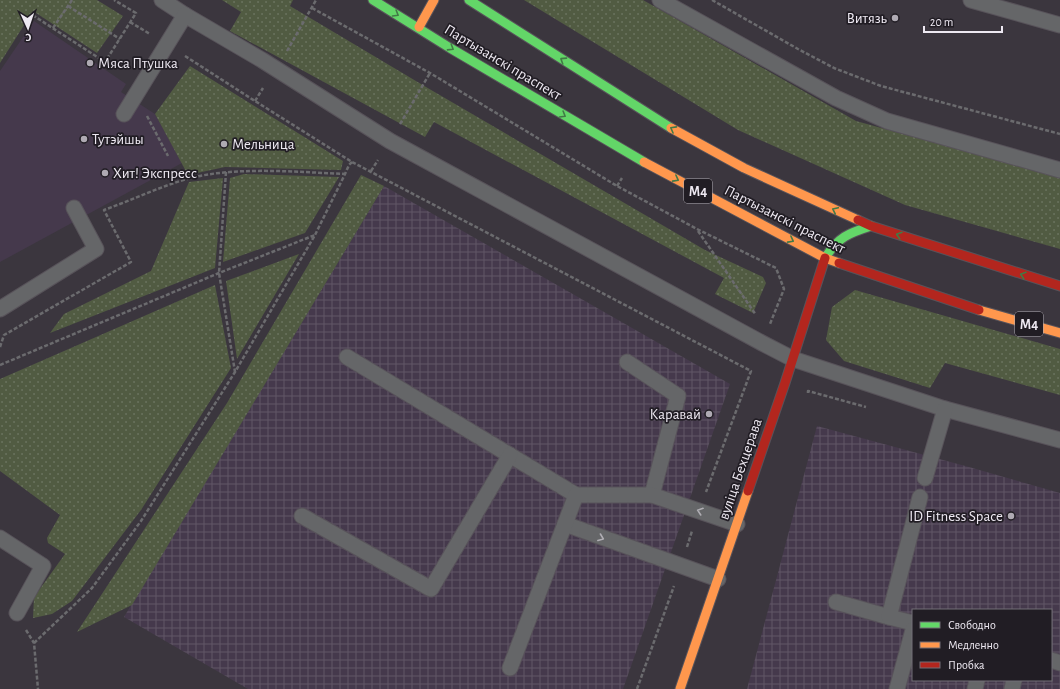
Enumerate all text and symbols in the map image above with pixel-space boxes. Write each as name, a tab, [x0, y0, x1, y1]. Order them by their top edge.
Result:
north arrow	[8, 8, 48, 48]
scale bar	[924, 8, 1002, 34]
one-way arrow	[392, 9, 399, 16]
place label: Витязь	[846, 11, 888, 26]
marker: Витязь	[890, 13, 900, 23]
text: 20 m	[930, 16, 953, 28]
street label: Партызанскі праспект	[442, 22, 564, 104]
text: С	[25, 32, 32, 43]
one-way arrow	[447, 43, 454, 51]
place label: Мяса Птушка	[98, 56, 178, 71]
marker: Мяса Птушка	[85, 58, 95, 68]
one-way arrow	[560, 58, 567, 65]
one-way arrow	[559, 110, 566, 117]
one-way arrow	[669, 126, 677, 134]
place label: Тутэйшы	[92, 132, 144, 147]
marker: Тутэйшы	[79, 134, 89, 144]
place label: Мельница	[232, 137, 295, 152]
marker: Мельница	[219, 139, 229, 149]
place label: Хит! Экспресс	[113, 166, 197, 181]
marker: Хит! Экспресс	[100, 168, 110, 178]
one-way arrow	[672, 174, 679, 182]
road number: М4	[684, 179, 712, 203]
street label: Партызанскі праспект	[722, 182, 848, 257]
one-way arrow	[832, 207, 840, 215]
one-way arrow	[896, 231, 903, 240]
one-way arrow	[787, 235, 794, 243]
one-way arrow	[1019, 271, 1026, 279]
road number: М4	[1015, 312, 1043, 336]
place label: Каравай	[650, 407, 701, 422]
marker: Каравай	[704, 409, 714, 419]
street label: вуліца Бехцерава	[716, 416, 765, 522]
one-way arrow	[696, 508, 703, 516]
place label: ID Fitness Space	[909, 509, 1003, 524]
marker: ID Fitness Space	[1006, 511, 1016, 521]
one-way arrow	[598, 533, 605, 541]
legend	[912, 609, 1052, 681]
text: Свободно	[948, 619, 996, 631]
text: Медленно	[948, 639, 999, 651]
text: Пробка	[948, 659, 985, 671]

